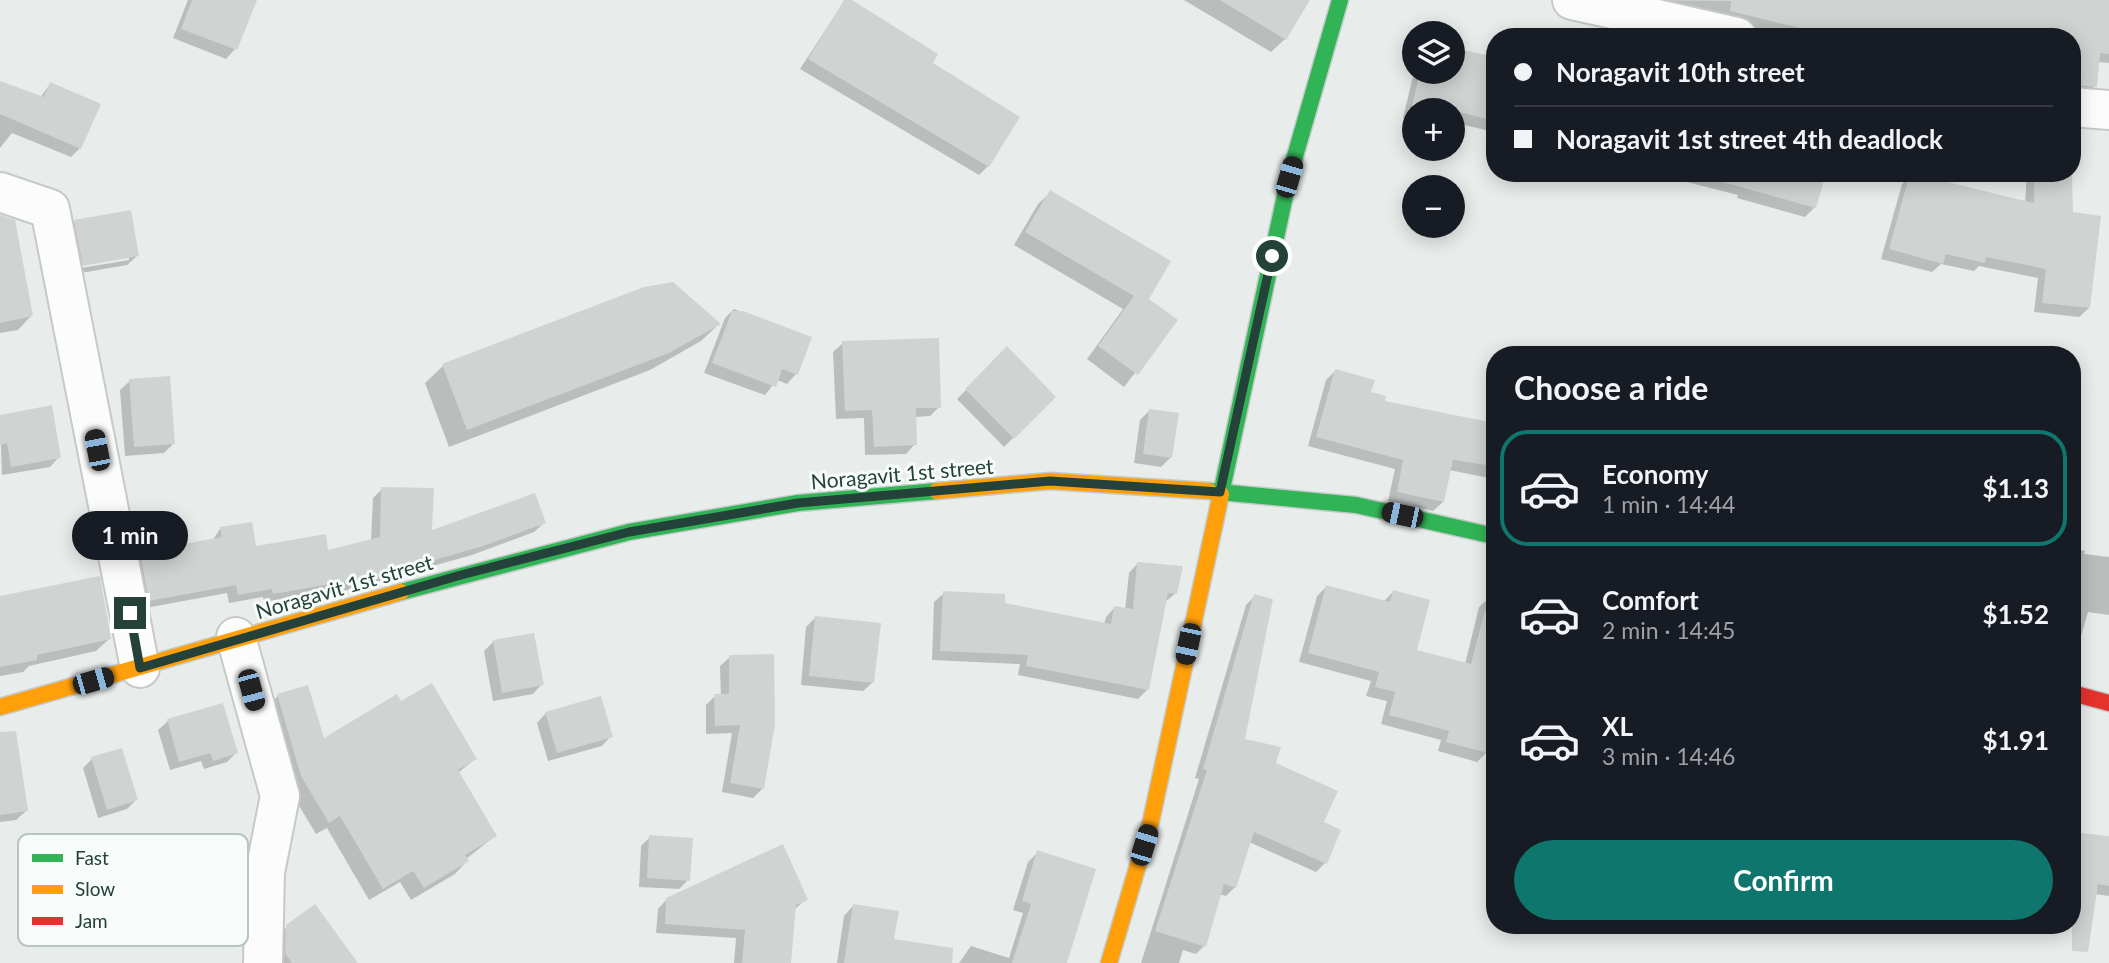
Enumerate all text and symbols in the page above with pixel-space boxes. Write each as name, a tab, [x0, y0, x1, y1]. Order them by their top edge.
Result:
map controls	[1402, 21, 1465, 238]
button: layers	[1402, 21, 1465, 84]
text: Noragavit 10th street	[1556, 56, 1805, 88]
button: +	[1402, 98, 1465, 161]
text: Noragavit 1st street 4th deadlock	[1556, 123, 1943, 155]
car	[1274, 154, 1305, 200]
button: −	[1402, 175, 1465, 238]
route start	[1256, 240, 1288, 272]
text: Choose a ride	[1514, 368, 1708, 407]
car	[83, 427, 112, 473]
street label: Noragavit 1st street	[810, 453, 995, 493]
icon: car	[1518, 457, 1581, 520]
text: Economy	[1602, 458, 1708, 490]
text: $1.13	[1983, 472, 2049, 504]
text: 1 min · 14:44	[1602, 490, 1735, 518]
car	[1380, 500, 1425, 530]
callout: 1 min	[72, 512, 188, 560]
text: 1 min	[101, 521, 159, 549]
street label: Noragavit 1st street	[253, 549, 436, 623]
icon: car	[1518, 583, 1581, 646]
text: Comfort	[1602, 584, 1699, 616]
route end	[114, 597, 146, 629]
text: $1.52	[1983, 598, 2049, 630]
text: 2 min · 14:45	[1602, 616, 1735, 644]
car	[1174, 621, 1203, 667]
car	[70, 665, 117, 697]
car	[236, 667, 267, 713]
icon: car	[1518, 709, 1581, 772]
text: XL	[1602, 710, 1633, 742]
text: $1.91	[1983, 724, 2049, 756]
text: 3 min · 14:46	[1602, 742, 1735, 770]
car	[1128, 822, 1161, 868]
legend	[18, 834, 248, 946]
button: Confirm	[1514, 840, 2053, 920]
text: Fast	[75, 846, 109, 869]
text: Slow	[75, 877, 115, 900]
text: Jam	[75, 909, 108, 932]

